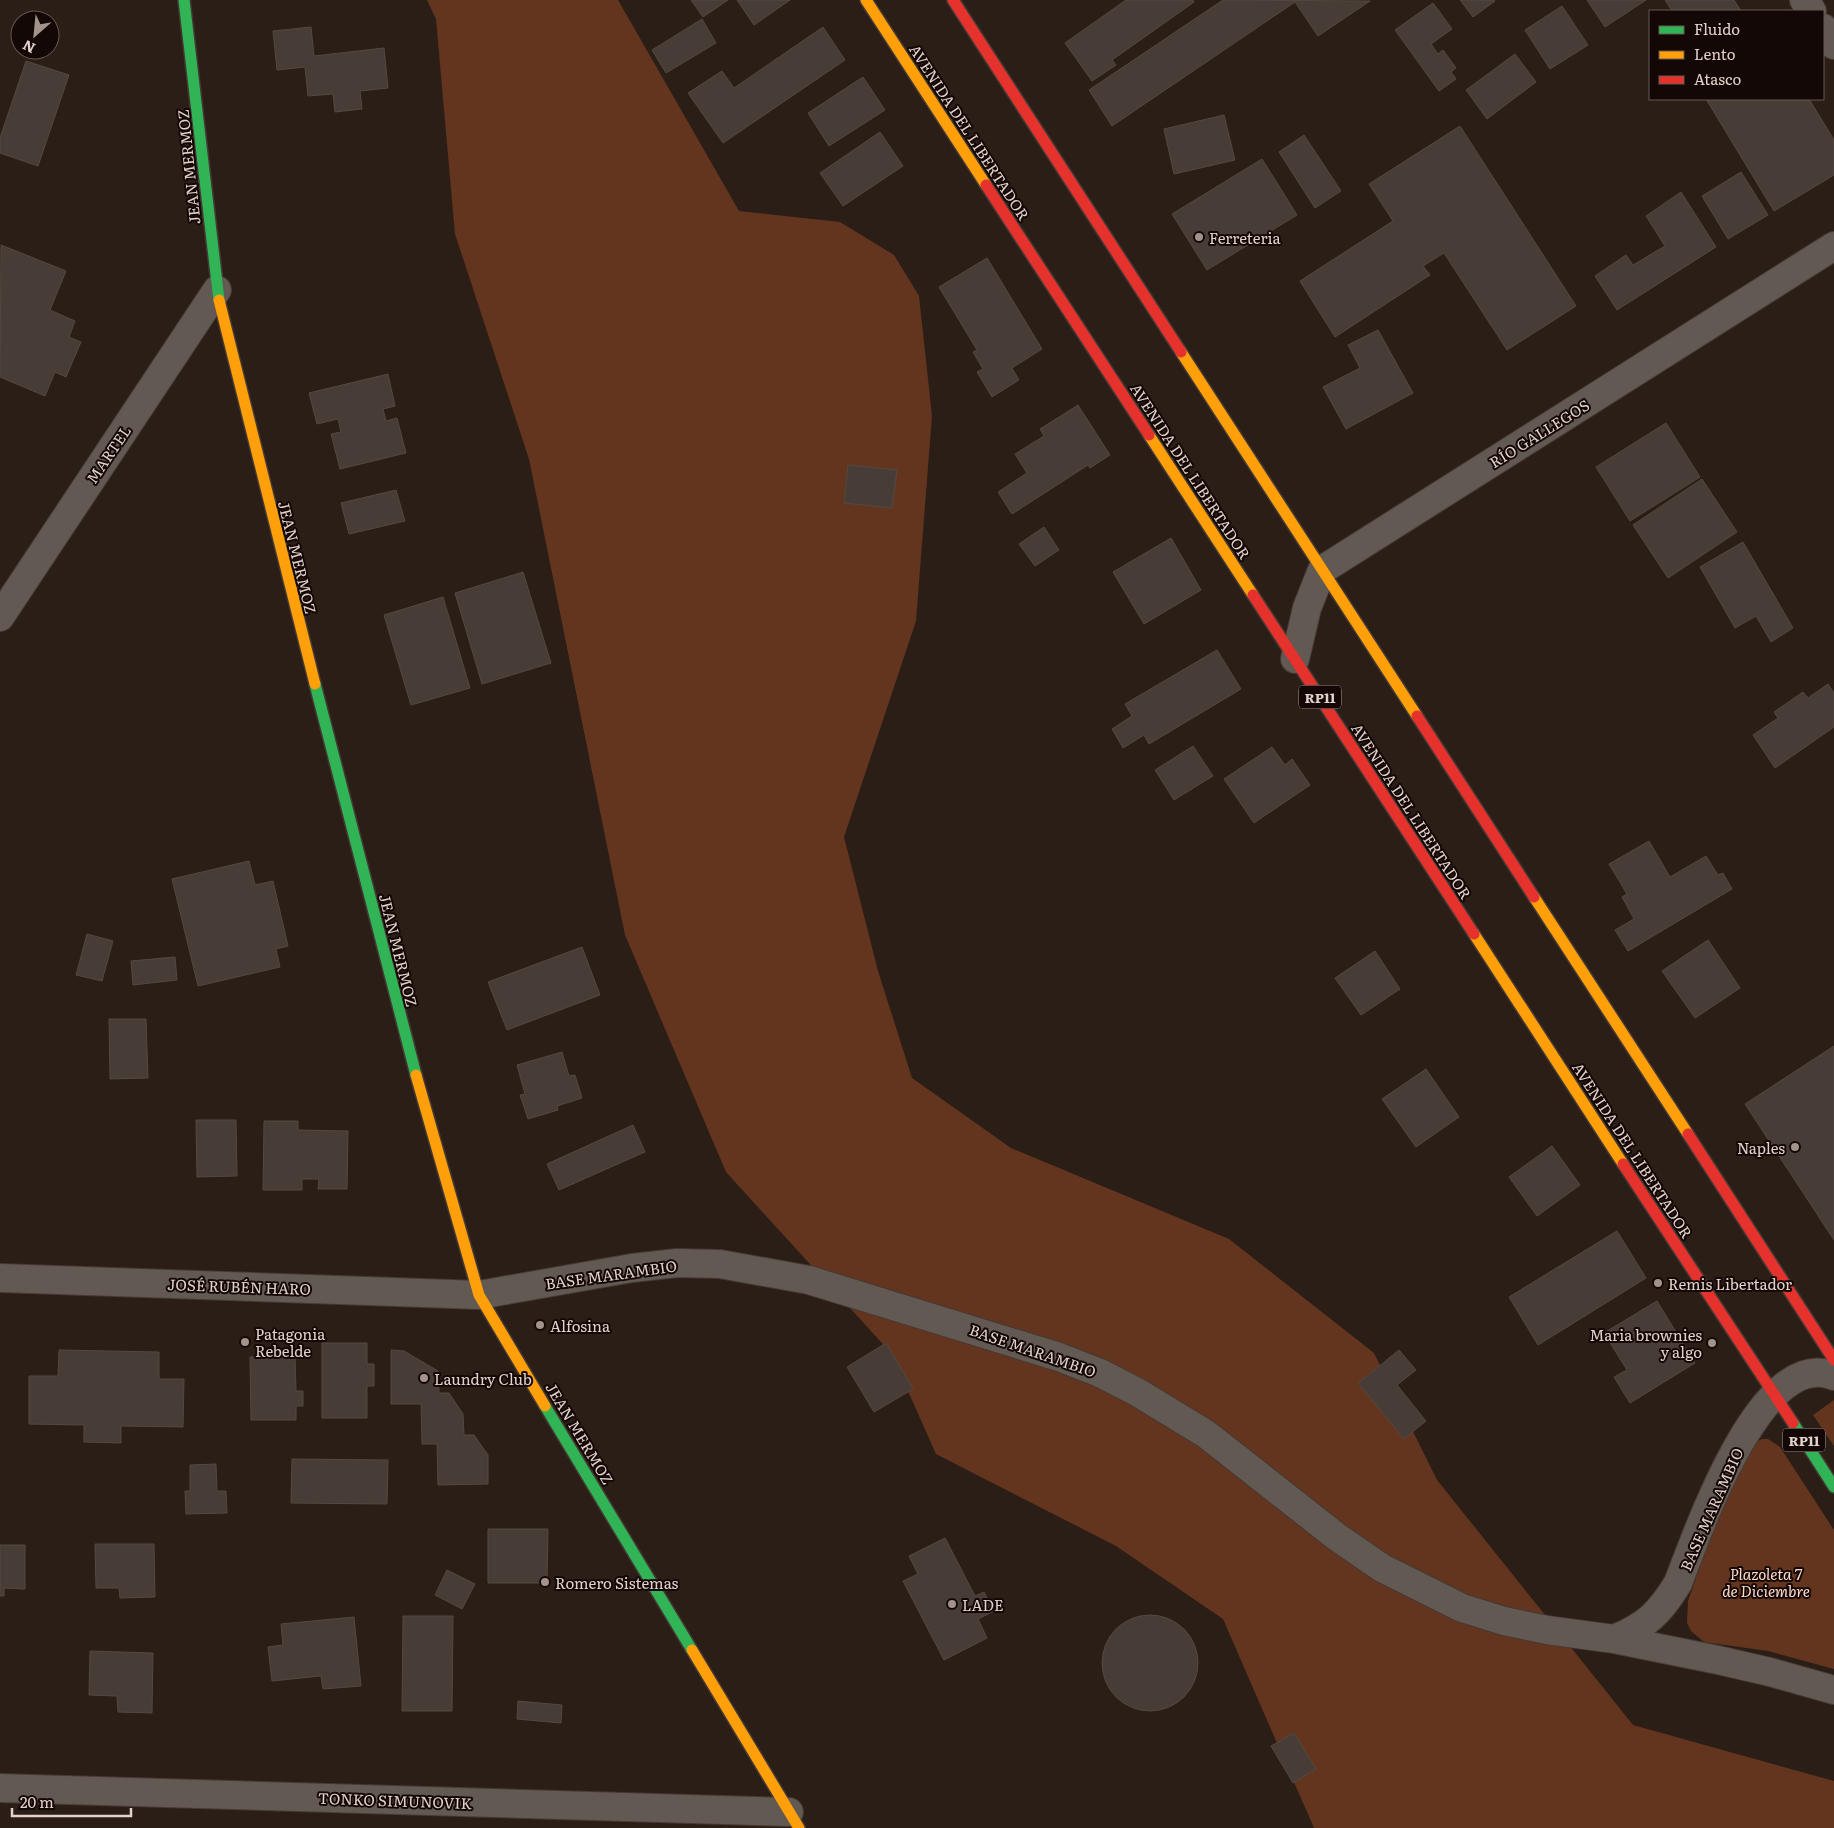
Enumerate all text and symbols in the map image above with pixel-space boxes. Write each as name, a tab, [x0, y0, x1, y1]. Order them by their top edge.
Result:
north arrow	[10, 10, 60, 60]
legend	[1649, 10, 1824, 100]
text: Fluido	[1694, 17, 1740, 40]
text: N	[19, 36, 38, 59]
street label: AVENIDA DEL LIBERTADOR	[904, 39, 1036, 225]
text: Lento	[1694, 42, 1736, 65]
text: Atasco	[1694, 67, 1741, 90]
street label: JEAN MERMOZ	[171, 108, 205, 226]
place label: Ferreteria	[1209, 226, 1282, 249]
marker: Ferreteria	[1193, 231, 1205, 243]
street label: AVENIDA DEL LIBERTADOR	[1125, 378, 1257, 564]
street label: RÍO GALLEGOS	[1485, 393, 1593, 473]
street label: MARTEL	[80, 420, 136, 488]
street label: JEAN MERMOZ	[273, 498, 323, 616]
road number: RP11	[1299, 686, 1341, 709]
street label: AVENIDA DEL LIBERTADOR	[1346, 718, 1478, 904]
street label: JEAN MERMOZ	[374, 891, 424, 1009]
street label: AVENIDA DEL LIBERTADOR	[1567, 1057, 1699, 1243]
place label: Naples	[1737, 1136, 1785, 1159]
marker: Naples	[1789, 1141, 1801, 1153]
street label: BASE MARAMBIO	[544, 1253, 678, 1295]
street label: JOSÉ RUBÉN HARO	[167, 1272, 311, 1300]
place label: Remis Libertador	[1668, 1272, 1792, 1295]
marker: Remis Libertador	[1652, 1277, 1664, 1289]
place label: Alfosina	[550, 1314, 611, 1337]
street label: BASE MARAMBIO	[967, 1318, 1099, 1382]
marker: Alfosina	[534, 1319, 546, 1331]
place label: Patagonia Rebelde	[255, 1322, 326, 1362]
place label: Maria brownies y algo	[1589, 1323, 1702, 1363]
marker: Patagonia Rebelde	[239, 1336, 251, 1348]
marker: Maria brownies y algo	[1706, 1337, 1718, 1349]
place label: Laundry Club	[434, 1367, 532, 1390]
marker: Laundry Club	[418, 1372, 430, 1384]
street label: JEAN MERMOZ	[540, 1377, 620, 1489]
road number: RP11	[1783, 1428, 1825, 1452]
street label: BASE MARAMBIO	[1674, 1444, 1748, 1574]
park label: Plazoleta 7 de Diciembre	[1722, 1562, 1810, 1602]
place label: Romero Sistemas	[555, 1571, 679, 1594]
marker: Romero Sistemas	[539, 1576, 551, 1588]
place label: LADE	[962, 1593, 1004, 1616]
marker: LADE	[946, 1598, 958, 1610]
scale bar	[12, 1786, 131, 1818]
street label: TONKO SIMUNOVIK	[318, 1786, 473, 1814]
text: 20 m	[20, 1790, 54, 1813]

